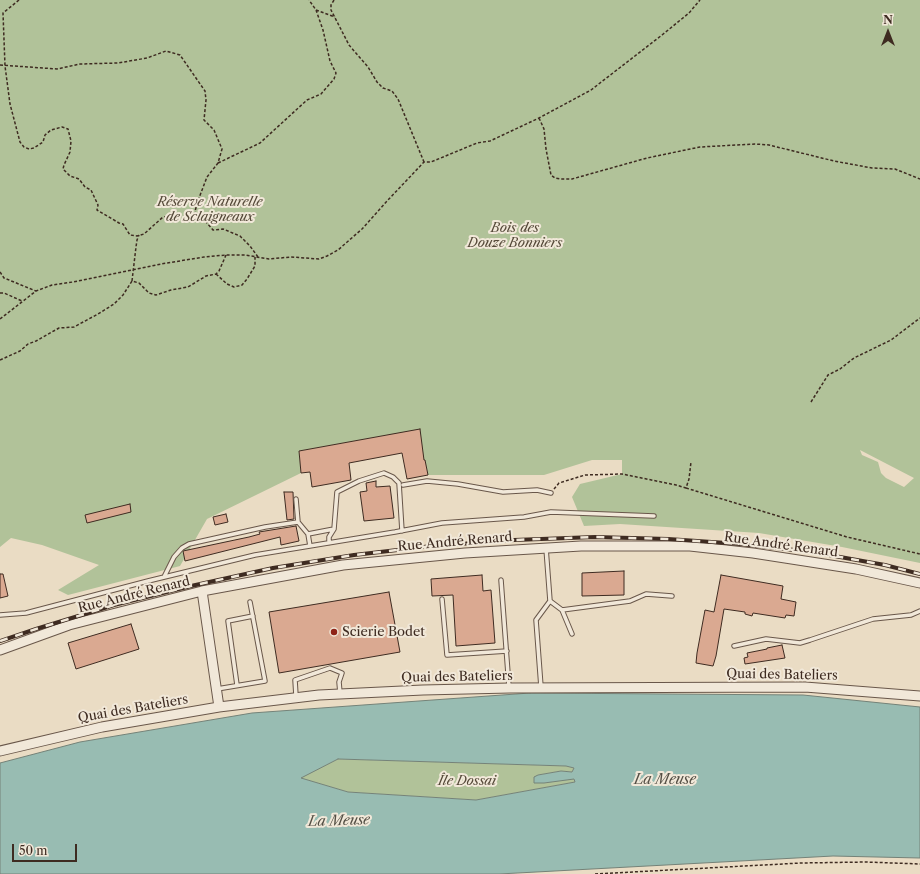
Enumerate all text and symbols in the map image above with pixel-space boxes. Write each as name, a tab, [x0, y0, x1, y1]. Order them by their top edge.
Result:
north arrow	[868, 12, 908, 52]
text: N	[883, 13, 893, 27]
park label: Réserve Naturelle de Sclaigneaux	[157, 194, 263, 225]
park label: Bois des Douze Bonniers	[468, 220, 562, 251]
street label: Rue André Renard	[397, 529, 513, 555]
street label: Rue André Renard	[723, 529, 839, 561]
street label: Rue André Renard	[76, 574, 192, 616]
place label: Scierie Bodet	[342, 624, 425, 640]
marker: Scierie Bodet	[329, 627, 339, 637]
street label: Quai des Bateliers	[726, 666, 838, 684]
street label: Quai des Bateliers	[401, 668, 513, 686]
street label: Quai des Bateliers	[77, 692, 189, 726]
water label: La Meuse	[634, 772, 696, 788]
park label: Île Dossai	[438, 773, 496, 789]
water label: La Meuse	[308, 812, 370, 830]
scale bar	[14, 836, 79, 862]
text: 50 m	[19, 843, 48, 858]

